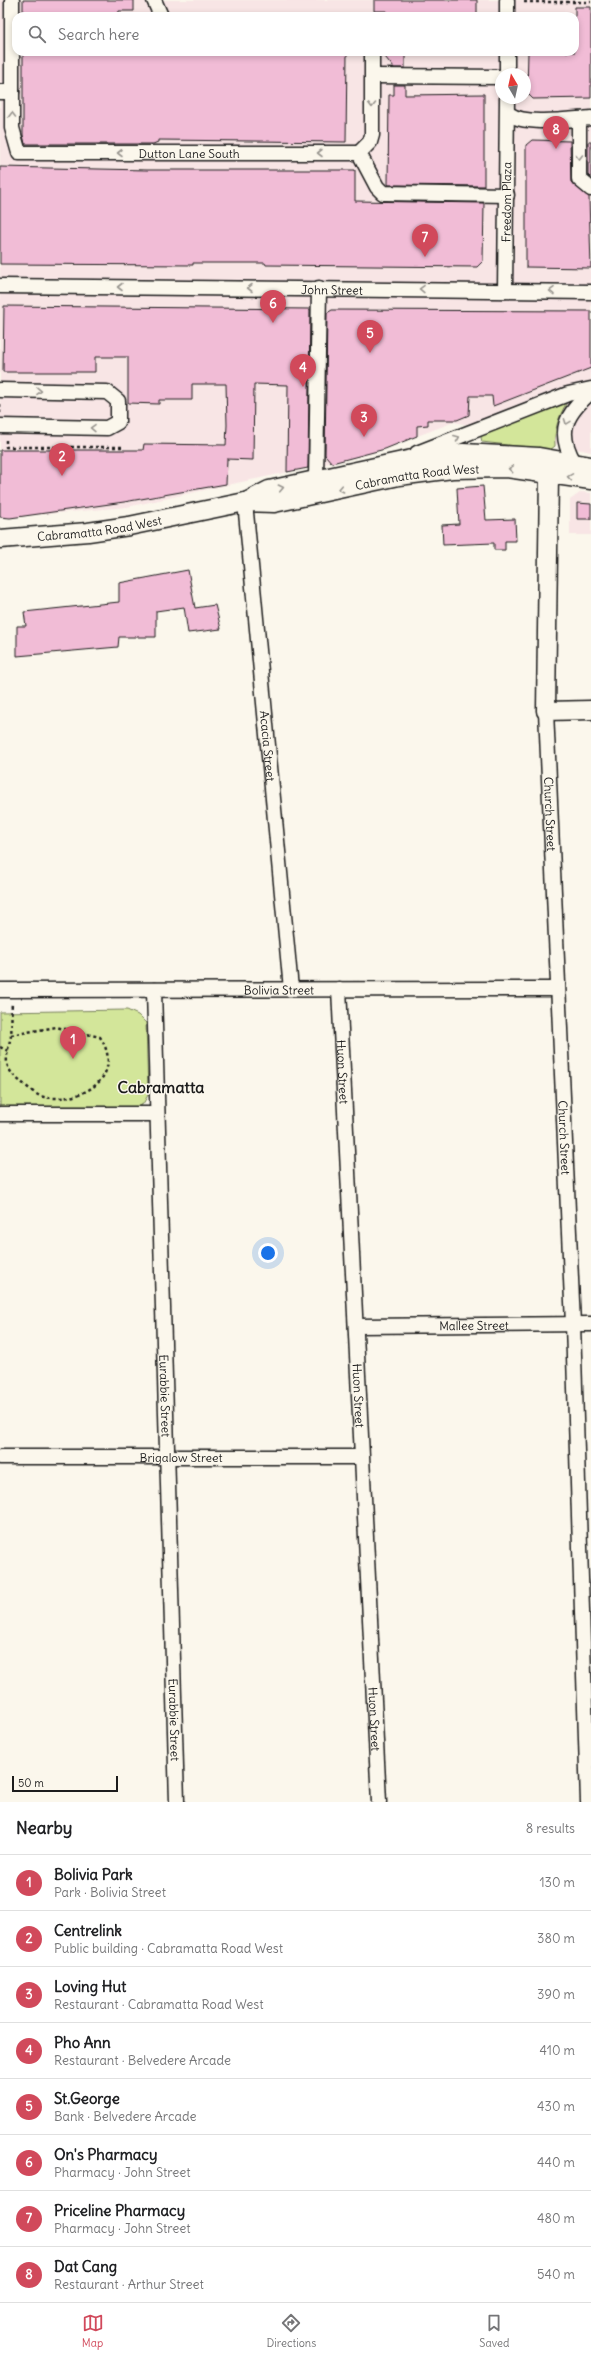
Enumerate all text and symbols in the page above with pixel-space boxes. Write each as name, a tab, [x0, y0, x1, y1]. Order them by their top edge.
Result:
search box	[12, 12, 579, 56]
icon: search	[26, 23, 48, 45]
text: Search here	[58, 25, 139, 44]
north arrow	[495, 68, 531, 104]
one-way arrow	[368, 102, 376, 108]
one-way arrow	[8, 112, 16, 118]
pin: 8	[543, 116, 569, 149]
street label: Dutton Lane South	[138, 146, 240, 161]
one-way arrow	[117, 149, 123, 157]
one-way arrow	[317, 149, 323, 157]
one-way arrow	[575, 154, 583, 160]
street label: Freedom Plaza	[498, 162, 514, 242]
pin: 7	[412, 224, 438, 257]
street label: John Street	[301, 282, 363, 297]
one-way arrow	[117, 283, 123, 291]
one-way arrow	[247, 284, 253, 292]
one-way arrow	[419, 285, 425, 294]
one-way arrow	[549, 287, 555, 295]
pin: 6	[260, 290, 286, 323]
pin: 5	[357, 320, 383, 353]
pin: 4	[290, 354, 316, 387]
one-way arrow	[36, 387, 42, 395]
pin: 3	[351, 404, 377, 437]
one-way arrow	[564, 418, 572, 425]
one-way arrow	[90, 424, 96, 432]
one-way arrow	[454, 434, 461, 442]
pin: 2	[49, 443, 75, 476]
street label: Cabramatta Road West	[354, 461, 479, 493]
one-way arrow	[508, 465, 514, 474]
one-way arrow	[567, 473, 573, 482]
one-way arrow	[277, 484, 284, 492]
one-way arrow	[338, 484, 344, 492]
street label: Cabramatta Road West	[36, 512, 163, 544]
street label: Acacia Street	[257, 710, 279, 782]
street label: Church Street	[541, 776, 560, 851]
street label: Bolivia Street	[244, 982, 314, 997]
pin: 1	[60, 1026, 86, 1059]
street label: Huon Street	[334, 1039, 352, 1104]
district label: Cabramatta	[118, 1077, 204, 1097]
street label: Church Street	[556, 1100, 574, 1175]
your location	[258, 1243, 278, 1263]
street label: Mallee Street	[439, 1317, 509, 1333]
street label: Eurabbie Street	[157, 1354, 174, 1437]
street label: Huon Street	[350, 1363, 368, 1428]
street label: Brigalow Street	[140, 1450, 222, 1465]
street label: Eurabbie Street	[166, 1678, 183, 1761]
street label: Huon Street	[366, 1687, 384, 1752]
scale bar	[12, 1774, 118, 1793]
text: 50 m	[18, 1776, 44, 1790]
text: Nearby	[16, 1817, 72, 1839]
text: 8 results	[526, 1820, 575, 1837]
text: Bolivia Park	[54, 1865, 133, 1884]
text: 1	[26, 1874, 32, 1891]
text: 130 m	[539, 1874, 575, 1891]
text: Park · Bolivia Street	[54, 1884, 166, 1901]
text: Centrelink	[54, 1921, 122, 1940]
text: 2	[25, 1930, 33, 1947]
text: 380 m	[537, 1930, 575, 1947]
text: Public building · Cabramatta Road West	[54, 1940, 283, 1957]
text: Loving Hut	[54, 1977, 126, 1996]
text: 3	[25, 1986, 33, 2003]
text: 390 m	[537, 1986, 575, 2003]
text: Restaurant · Cabramatta Road West	[54, 1996, 264, 2013]
text: Pho Ann	[54, 2033, 111, 2052]
text: 4	[25, 2042, 33, 2059]
text: 410 m	[539, 2042, 575, 2059]
text: Restaurant · Belvedere Arcade	[54, 2052, 231, 2069]
text: St.George	[54, 2089, 120, 2108]
text: 5	[25, 2098, 33, 2115]
text: 430 m	[537, 2098, 575, 2115]
text: Bank · Belvedere Arcade	[54, 2108, 197, 2125]
text: On's Pharmacy	[54, 2145, 158, 2164]
text: 6	[25, 2154, 33, 2171]
text: 440 m	[537, 2154, 575, 2171]
text: Pharmacy · John Street	[54, 2164, 191, 2181]
text: Priceline Pharmacy	[54, 2201, 185, 2220]
text: 7	[26, 2210, 32, 2227]
text: 480 m	[537, 2210, 575, 2227]
text: Pharmacy · John Street	[54, 2220, 191, 2237]
text: Dat Cang	[54, 2257, 117, 2276]
text: 8	[25, 2266, 33, 2283]
text: 540 m	[537, 2266, 575, 2283]
text: Restaurant · Arthur Street	[54, 2276, 204, 2293]
tab: Map	[82, 2312, 104, 2350]
tab: Directions	[267, 2312, 316, 2350]
tab: Saved	[479, 2312, 509, 2350]

